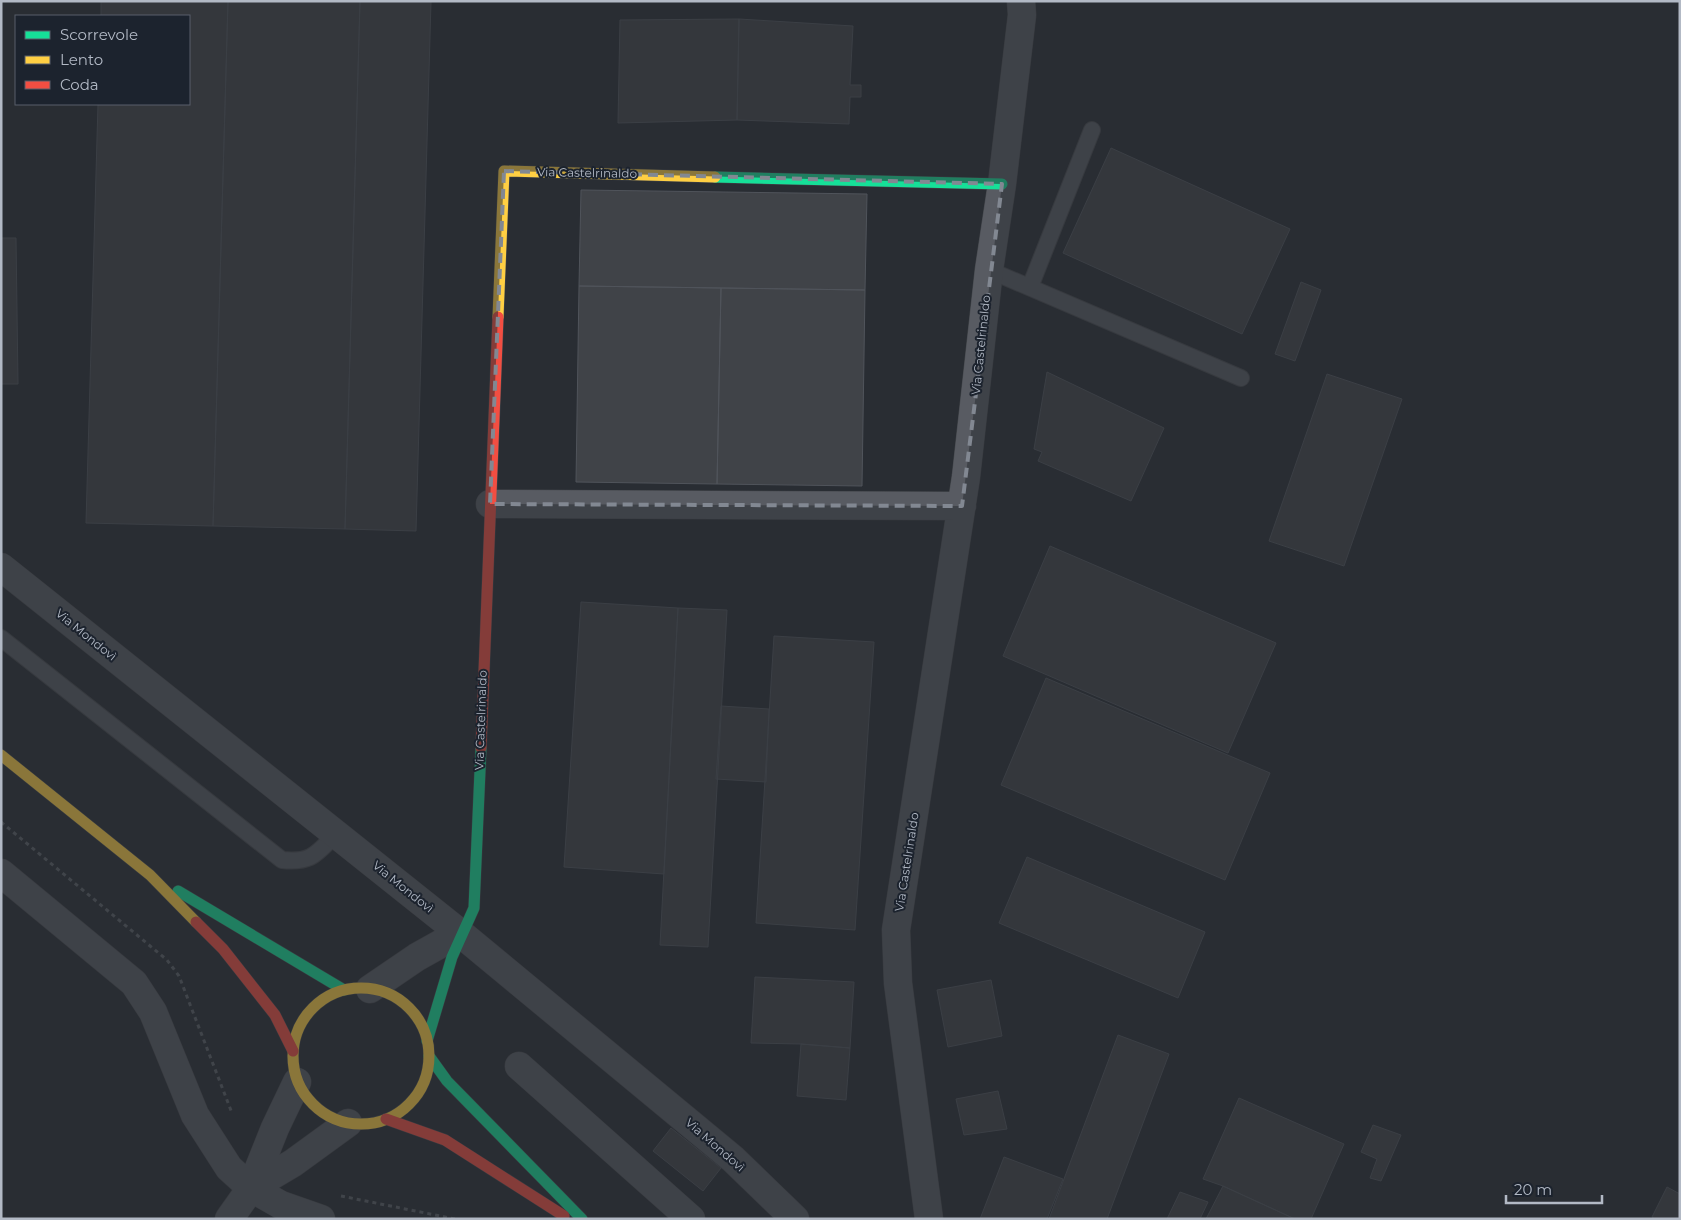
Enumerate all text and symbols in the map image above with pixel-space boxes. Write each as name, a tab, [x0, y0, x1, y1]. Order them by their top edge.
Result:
legend	[15, 15, 190, 105]
text: Scorrevole	[60, 25, 138, 44]
text: Lento	[60, 50, 103, 69]
text: Coda	[60, 75, 99, 94]
street label: Via Castelrinaldo	[537, 164, 637, 181]
street label: Via Castelrinaldo	[968, 294, 993, 396]
street label: Via Mondovì	[53, 606, 120, 664]
street label: Via Castelrinaldo	[471, 670, 490, 770]
street label: Via Castelrinaldo	[891, 811, 922, 913]
street label: Via Mondovì	[370, 858, 437, 916]
street label: Via Mondovì	[683, 1115, 748, 1175]
scale bar	[1506, 1172, 1602, 1204]
text: 20 m	[1514, 1180, 1552, 1199]

